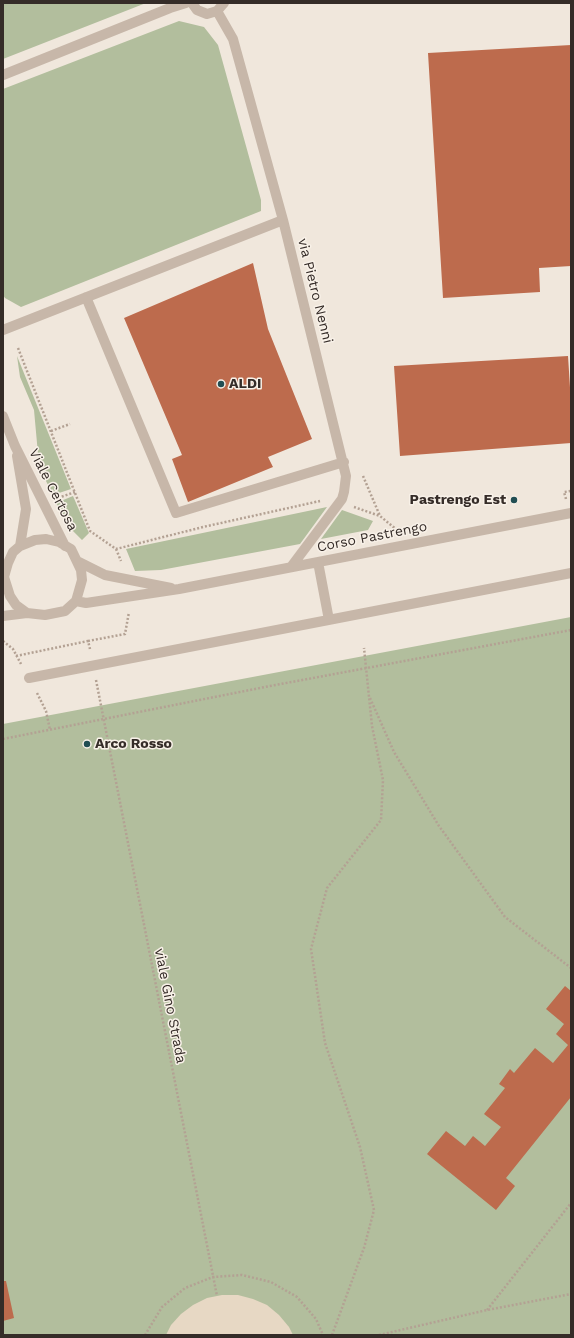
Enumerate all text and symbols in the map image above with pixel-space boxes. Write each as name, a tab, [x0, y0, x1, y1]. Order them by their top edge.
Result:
street label: via Pietro Nenni	[294, 237, 336, 345]
place label: ALDI	[229, 376, 261, 392]
marker: ALDI	[216, 379, 226, 389]
street label: Viale Certosa	[25, 446, 81, 534]
place label: Pastrengo Est	[410, 492, 506, 508]
marker: Pastrengo Est	[509, 495, 519, 505]
street label: Corso Pastrengo	[316, 518, 428, 556]
place label: Arco Rosso	[95, 736, 172, 752]
marker: Arco Rosso	[82, 739, 92, 749]
street label: viale Gino Strada	[151, 947, 189, 1065]

